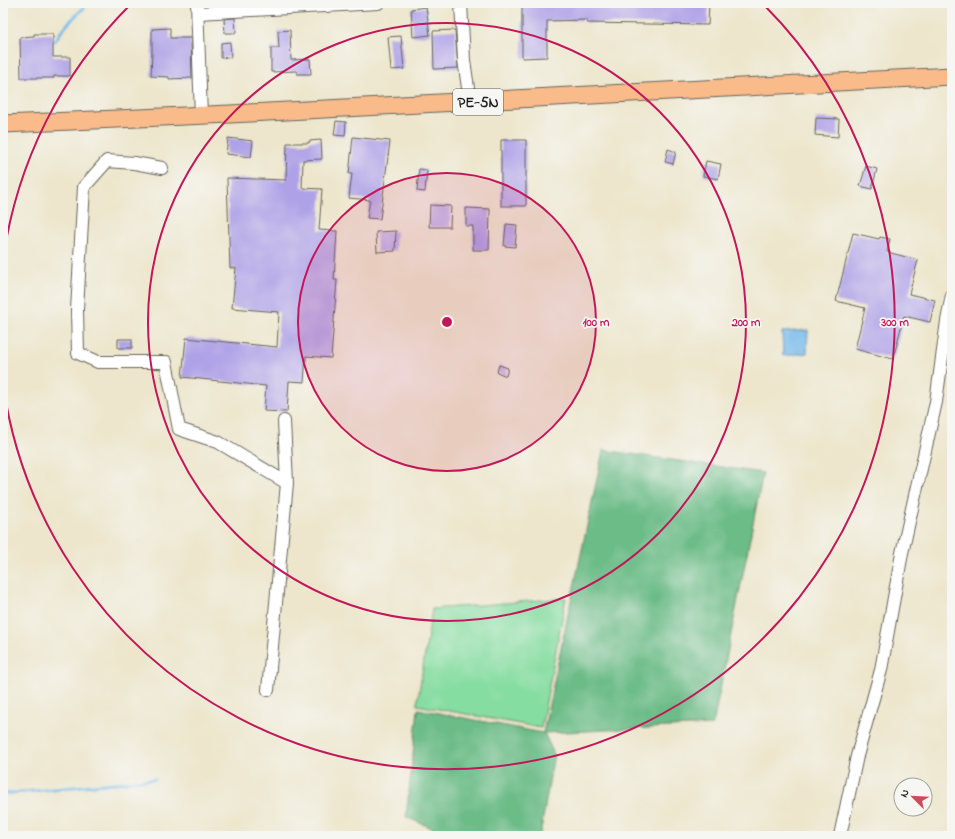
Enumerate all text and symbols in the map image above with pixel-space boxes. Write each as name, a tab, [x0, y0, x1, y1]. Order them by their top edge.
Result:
road number: PE-5N	[453, 89, 503, 115]
text: 100 m	[583, 314, 610, 332]
text: 200 m	[731, 314, 761, 332]
text: 300 m	[880, 314, 910, 332]
centre of rings	[440, 315, 454, 329]
north arrow	[893, 777, 933, 817]
text: N	[896, 787, 914, 800]

